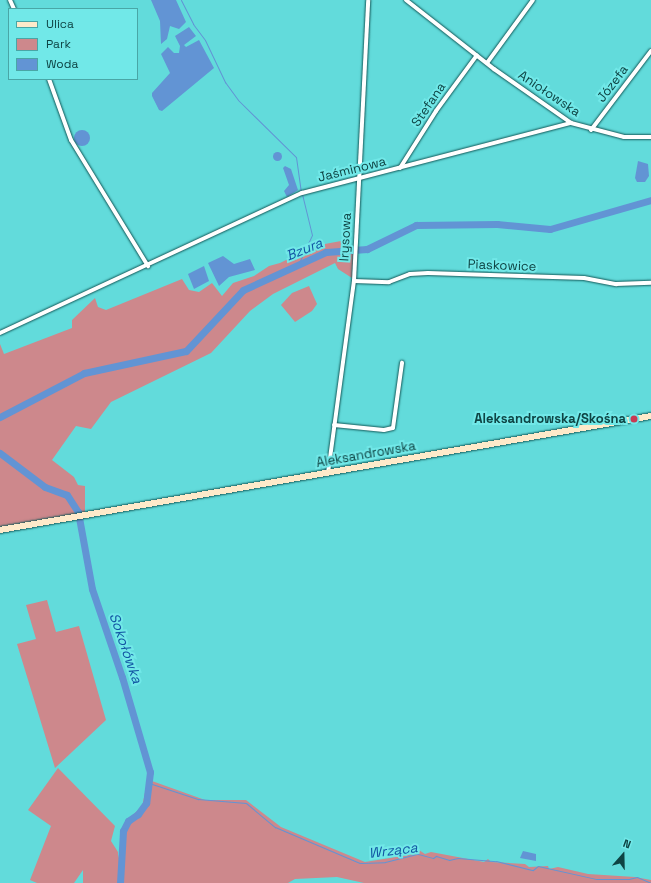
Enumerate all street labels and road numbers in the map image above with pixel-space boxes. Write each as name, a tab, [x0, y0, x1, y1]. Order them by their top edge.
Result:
street label: Józefa	[594, 62, 632, 106]
street label: Aniołowska	[515, 68, 583, 120]
street label: Stefana	[409, 80, 449, 130]
street label: Jaśminowa	[316, 154, 388, 186]
street label: Irysowa	[337, 212, 355, 262]
street label: Piaskowice	[467, 257, 537, 275]
street label: Aleksandrowska	[315, 439, 417, 471]

